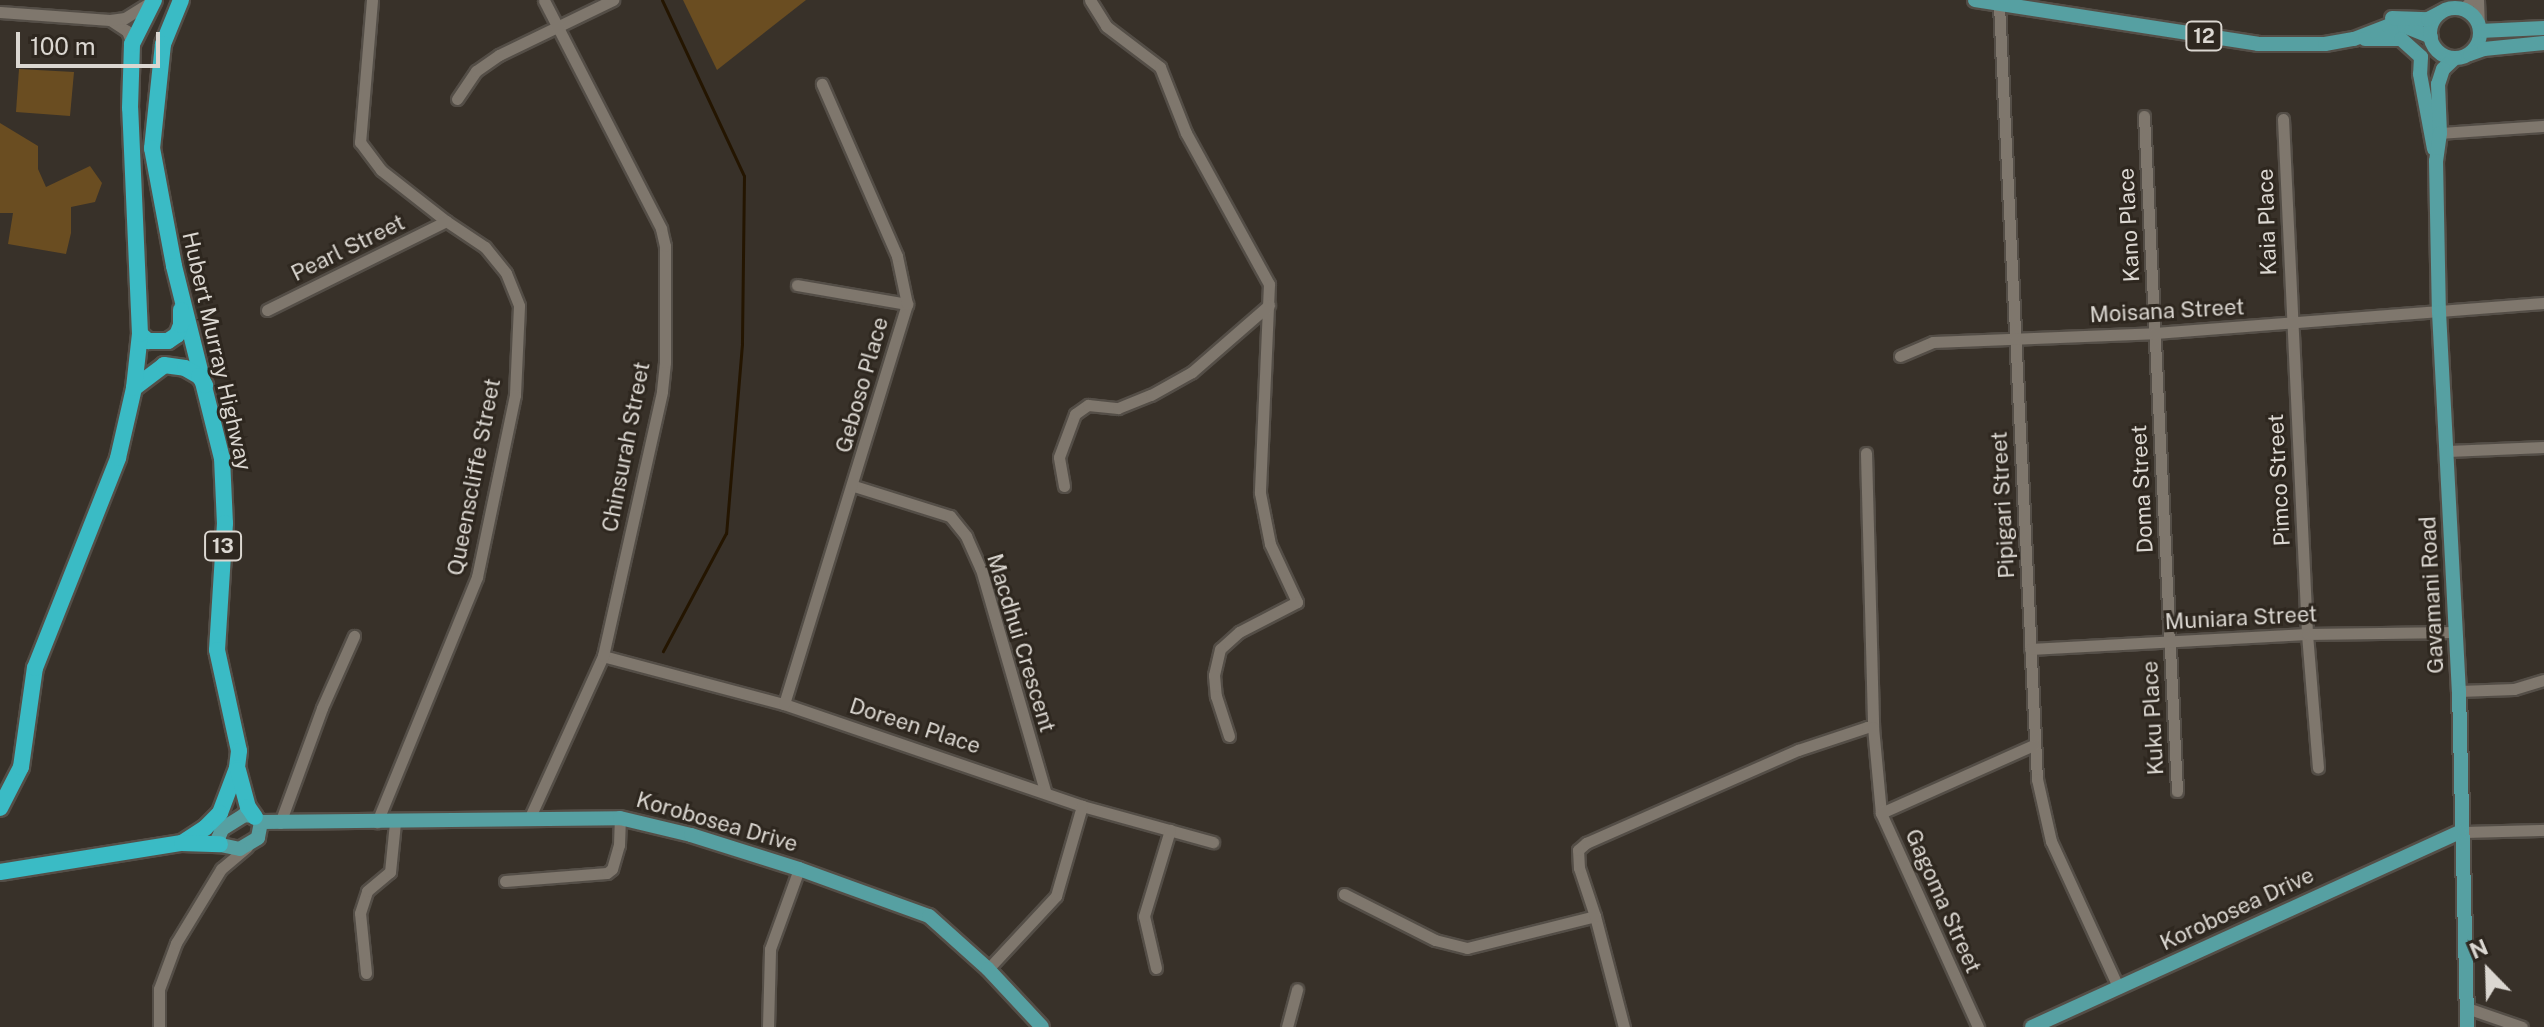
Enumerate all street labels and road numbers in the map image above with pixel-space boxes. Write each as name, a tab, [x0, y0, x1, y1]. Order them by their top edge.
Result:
road number: 12	[2184, 20, 2224, 52]
street label: Kano Place	[2113, 167, 2145, 283]
street label: Kaia Place	[2252, 168, 2282, 276]
street label: Pearl Street	[287, 209, 409, 287]
street label: Hubert Murray Highway	[177, 229, 257, 473]
street label: Moisana Street	[2089, 294, 2245, 328]
street label: Geboso Place	[830, 314, 894, 456]
street label: Chinsurah Street	[597, 360, 655, 534]
street label: Queenscliffe Street	[442, 376, 506, 578]
street label: Pimco Street	[2262, 413, 2296, 547]
street label: Doma Street	[2125, 424, 2159, 554]
street label: Pipigari Street	[1986, 431, 2020, 579]
street label: Gavamani Road	[2415, 516, 2449, 674]
road number: 13	[203, 530, 243, 562]
street label: Macdhui Crescent	[981, 551, 1061, 735]
street label: Muniara Street	[2164, 601, 2318, 635]
street label: Kuku Place	[2137, 660, 2169, 776]
street label: Doreen Place	[846, 692, 984, 760]
street label: Korobosea Drive	[633, 786, 801, 858]
street label: Gagoma Street	[1899, 825, 1987, 977]
street label: Korobosea Drive	[2156, 862, 2318, 956]

